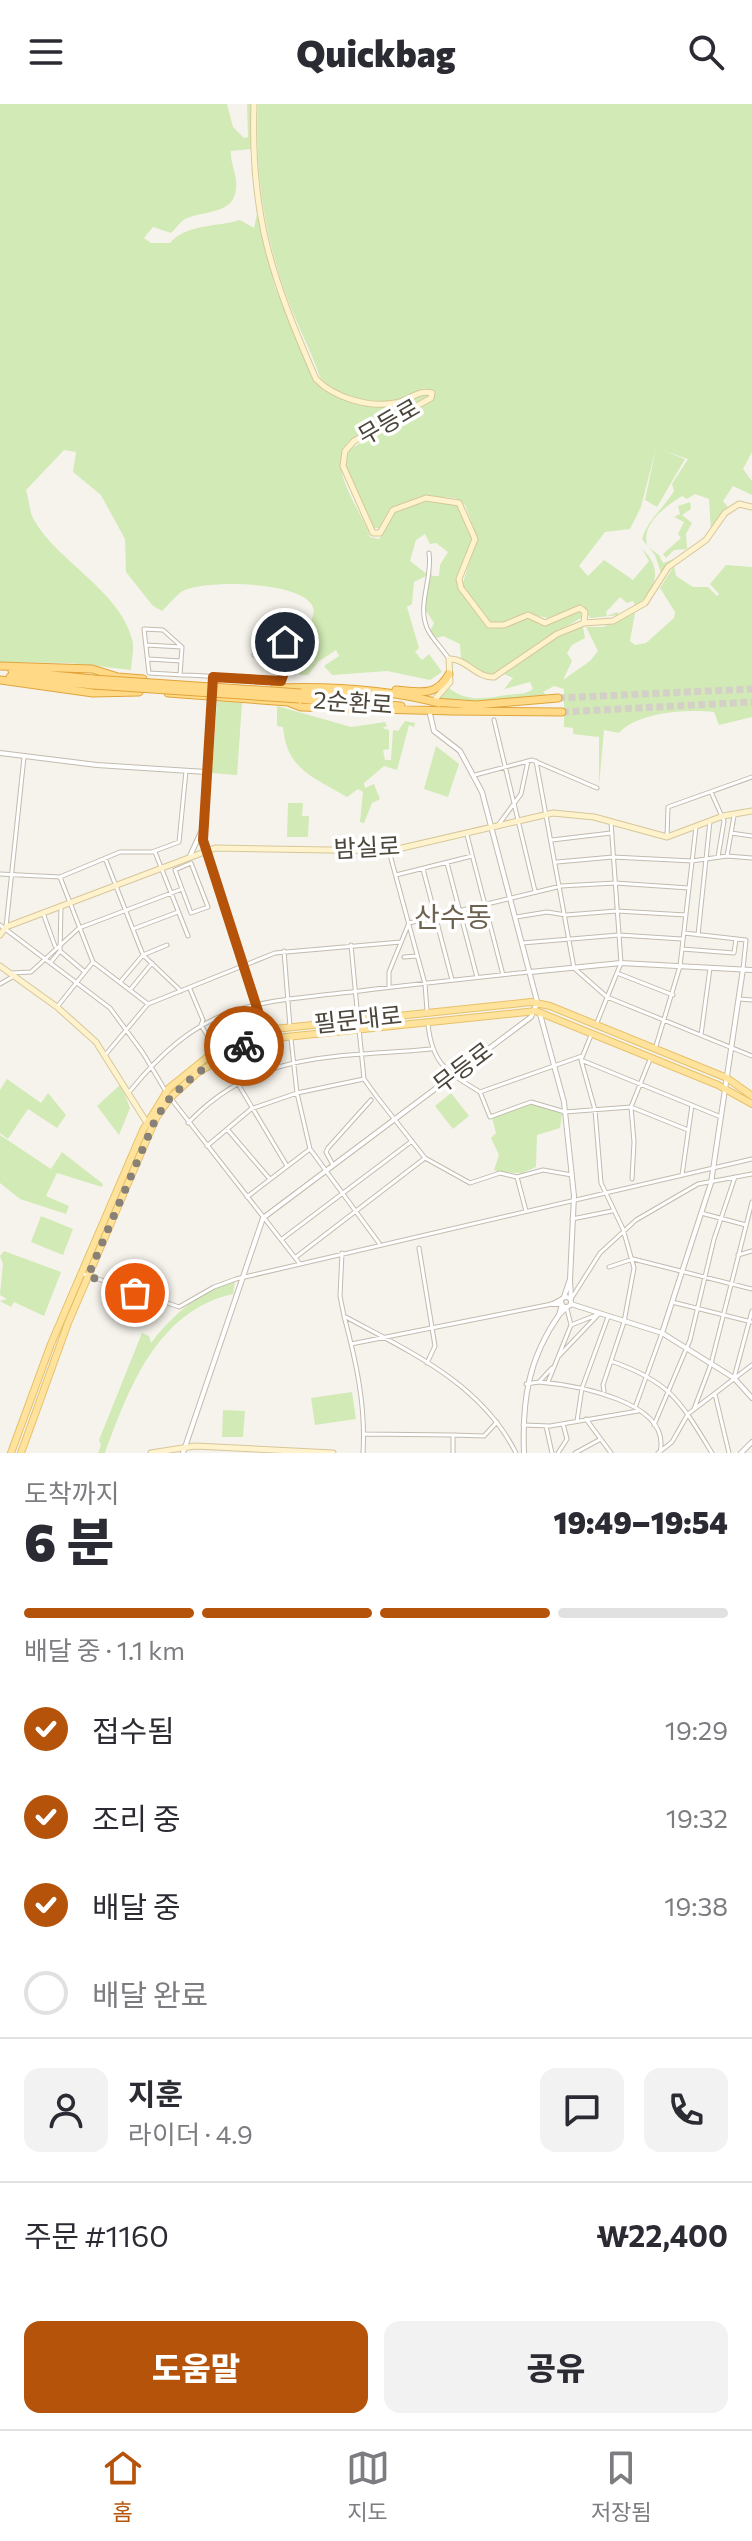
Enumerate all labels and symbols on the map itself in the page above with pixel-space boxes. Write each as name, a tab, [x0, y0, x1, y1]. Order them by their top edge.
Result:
street label: 무등로	[352, 392, 424, 450]
pin	[251, 608, 319, 676]
street label: 2순환로	[312, 684, 394, 719]
street label: 밤실로	[333, 830, 401, 863]
district label: 산수동	[414, 899, 492, 933]
street label: 필문대로	[312, 999, 403, 1038]
courier	[204, 1006, 284, 1086]
street label: 무등로	[427, 1035, 497, 1098]
pin	[101, 1259, 169, 1327]

